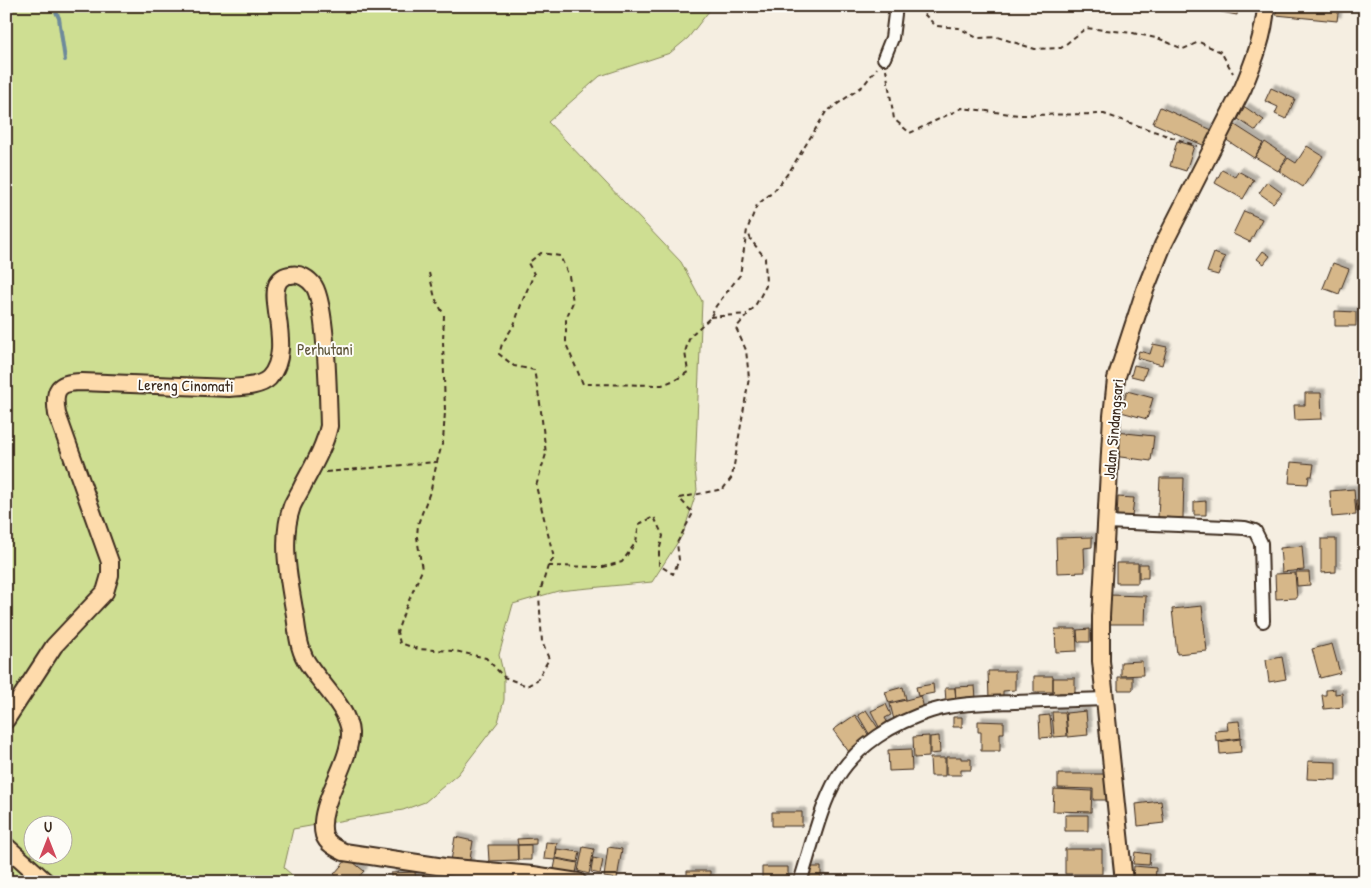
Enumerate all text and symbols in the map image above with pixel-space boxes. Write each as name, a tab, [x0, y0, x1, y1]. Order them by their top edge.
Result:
park label: Perhutani	[297, 338, 353, 360]
street label: Lereng Cinomati	[138, 373, 234, 397]
street label: Jalan Sindangsari	[1098, 378, 1128, 480]
north arrow	[22, 816, 72, 866]
text: U	[44, 817, 52, 836]

